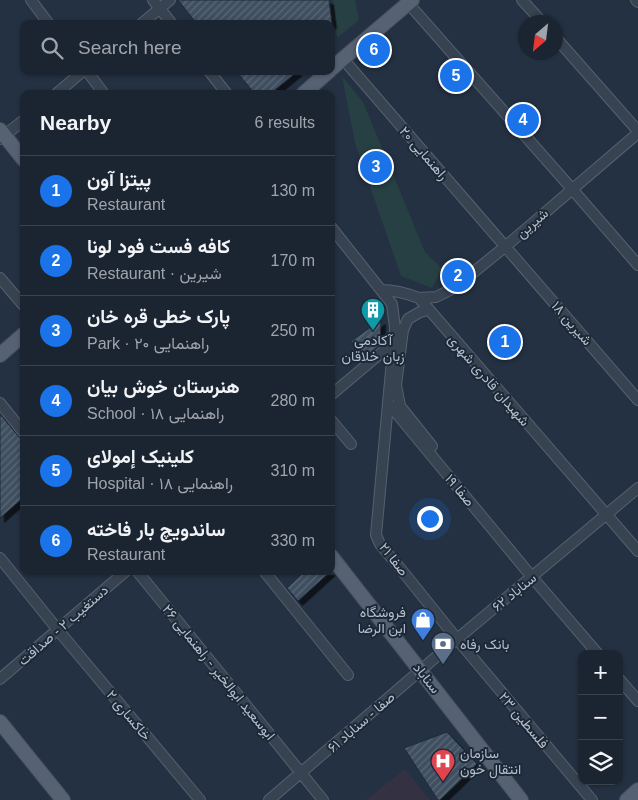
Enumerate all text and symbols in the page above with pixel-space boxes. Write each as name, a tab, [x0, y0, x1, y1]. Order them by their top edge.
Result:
north arrow	[518, 15, 563, 60]
search box	[20, 20, 335, 75]
pin: 6	[358, 31, 390, 69]
icon: search	[38, 34, 66, 62]
text: Search here	[78, 37, 182, 58]
pin: 5	[440, 57, 472, 95]
pin: 4	[507, 101, 539, 139]
text: Nearby	[40, 111, 111, 134]
text: 6 results	[255, 114, 315, 131]
street label: راهنمایی ۲۰	[396, 123, 452, 184]
pin: 3	[360, 148, 392, 186]
text: پیتزا آون	[87, 169, 151, 190]
text: 1	[52, 182, 60, 199]
text: 130 m	[271, 182, 315, 199]
text: Restaurant	[87, 196, 165, 213]
street label: شیرین	[513, 205, 552, 242]
text: کافه فست فود لونا	[87, 236, 230, 257]
text: 2	[52, 252, 60, 269]
text: 170 m	[271, 252, 315, 269]
pin: 2	[442, 257, 474, 295]
text: Restaurant · شیرین	[87, 265, 222, 282]
building icon: آکادمی زبان خلاقان	[360, 297, 386, 331]
street label: شیرین ۱۸	[548, 298, 595, 349]
text: پارک خطی قره خان	[87, 306, 230, 327]
text: 3	[52, 322, 60, 339]
text: 250 m	[271, 322, 315, 339]
pin: 1	[489, 323, 521, 361]
street label: شهیدان قادری شهری	[444, 331, 533, 430]
place label: آکادمی زبان خلاقان	[342, 332, 405, 365]
text: Park · راهنمایی ۲۰	[87, 335, 209, 352]
text: هنرستان خوش بیان	[87, 376, 240, 397]
text: 4	[52, 392, 60, 409]
text: 280 m	[271, 392, 315, 409]
text: School · راهنمایی ۱۸	[87, 405, 224, 422]
text: کلینیک إمولای	[87, 446, 194, 467]
text: 5	[52, 462, 60, 479]
text: 310 m	[271, 462, 315, 479]
street label: صفا ۱۹	[442, 471, 478, 510]
text: Hospital · راهنمایی ۱۸	[87, 475, 233, 492]
your location	[417, 506, 443, 532]
text: ساندویچ بار فاخته	[87, 519, 225, 540]
text: 6	[52, 532, 60, 549]
text: 330 m	[271, 532, 315, 549]
street label: صفا ۲۱	[376, 539, 412, 579]
text: Restaurant	[87, 546, 165, 563]
street label: سناباد ۶۲	[489, 569, 540, 615]
street label: دستغیب ۲ - صداقت	[15, 581, 112, 669]
street label: ابوسعید ابوالخیر - راهنمایی ۲۶	[159, 601, 279, 744]
place label: فروشگاه ابن الرضا	[358, 604, 406, 637]
shop icon: فروشگاه ابن الرضا	[410, 607, 436, 641]
bank icon: بانک رفاه	[430, 631, 456, 665]
place label: بانک رفاه	[460, 636, 509, 653]
map controls	[578, 650, 623, 785]
button: +	[578, 650, 623, 695]
street label: سناباد	[409, 660, 444, 697]
street label: خاکساری ۲	[103, 687, 155, 744]
street label: صفا - سناباد ۶۱	[324, 688, 399, 756]
street label: فلسطین ۲۳	[495, 689, 552, 752]
button: −	[578, 695, 623, 740]
button: layers	[578, 740, 623, 785]
place label: سازمان انتقال خون	[460, 745, 521, 779]
hospital icon: سازمان انتقال خون	[430, 748, 456, 782]

